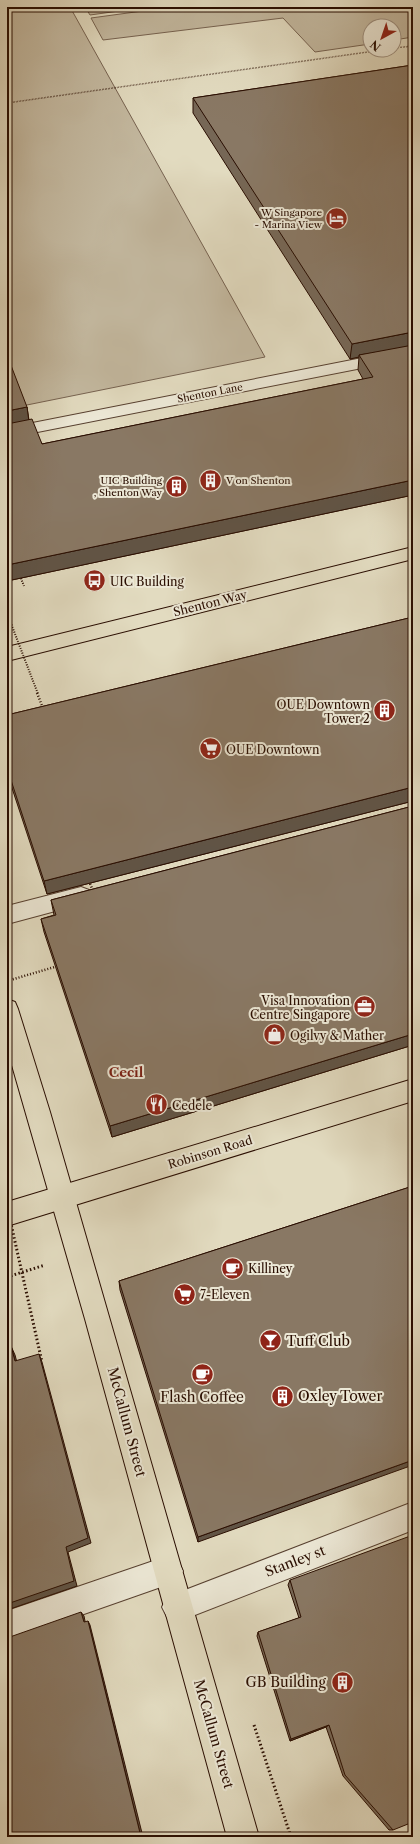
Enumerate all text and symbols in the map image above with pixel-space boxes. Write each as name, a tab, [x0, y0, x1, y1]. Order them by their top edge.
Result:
north arrow	[362, 18, 402, 58]
text: N	[367, 37, 384, 54]
hotel icon: W Singapore - Marina View	[324, 205, 350, 231]
place label: W Singapore - Marina View	[255, 206, 323, 231]
street label: Shenton Lane	[176, 380, 244, 406]
building icon: V on Shenton	[197, 467, 223, 493]
building icon: UIC Building , Shenton Way	[164, 473, 190, 499]
place label: UIC Building , Shenton Way	[94, 474, 163, 499]
place label: V on Shenton	[225, 474, 291, 487]
bus stop icon: UIC Building	[82, 568, 108, 594]
place label: UIC Building	[110, 574, 185, 589]
street label: Shenton Way	[172, 587, 249, 619]
place label: OUE Downtown Tower 2	[277, 697, 370, 726]
building icon: OUE Downtown Tower 2	[372, 698, 398, 724]
supermarket icon: OUE Downtown	[197, 736, 223, 762]
place label: OUE Downtown	[226, 742, 320, 757]
place label: Visa Innovation Centre Singapore	[250, 993, 350, 1022]
office icon: Visa Innovation Centre Singapore	[352, 994, 378, 1020]
shop icon: Ogilvy & Mather	[262, 1022, 288, 1048]
place label: Ogilvy & Mather	[290, 1028, 384, 1043]
district label: Cecil	[109, 1064, 144, 1080]
restaurant icon: Cedele	[143, 1092, 169, 1118]
place label: Cedele	[172, 1098, 213, 1113]
street label: Robinson Road	[166, 1132, 255, 1172]
cafe icon: Killiney	[219, 1255, 245, 1281]
place label: Killiney	[248, 1261, 293, 1276]
supermarket icon: 7-Eleven	[171, 1281, 197, 1307]
place label: 7-Eleven	[200, 1287, 250, 1302]
bar icon: Tuff Club	[257, 1328, 283, 1354]
place label: Tuff Club	[286, 1332, 350, 1350]
cafe icon: Flash Coffee	[189, 1362, 215, 1388]
street label: McCallum Street	[104, 1365, 150, 1479]
building icon: Oxley Tower	[270, 1383, 296, 1409]
place label: Oxley Tower	[298, 1387, 382, 1405]
place label: Flash Coffee	[160, 1388, 244, 1406]
street label: Stanley st	[262, 1541, 328, 1581]
building icon: GB Building	[329, 1669, 355, 1695]
place label: GB Building	[245, 1673, 327, 1691]
street label: McCallum Street	[190, 1677, 238, 1791]

